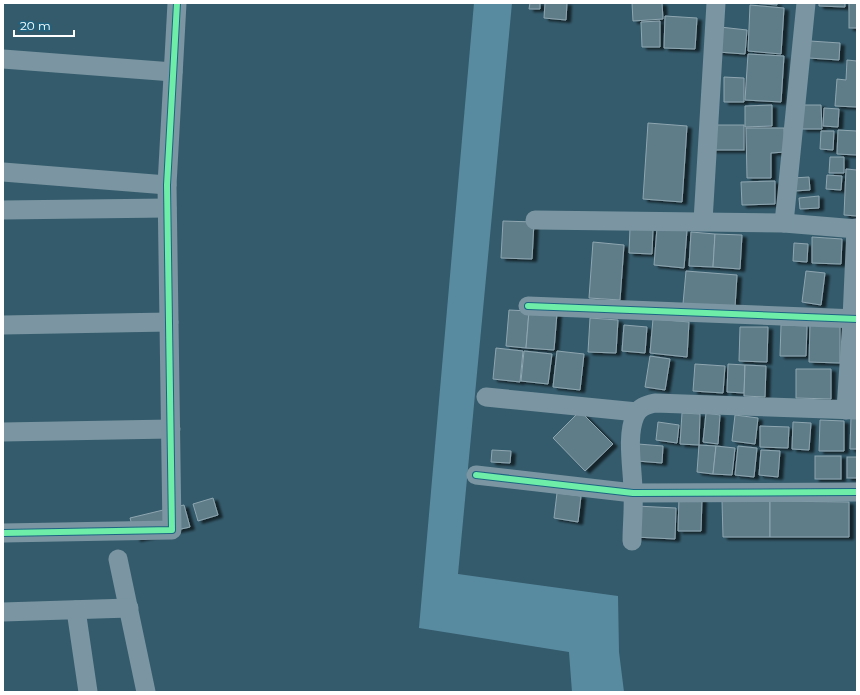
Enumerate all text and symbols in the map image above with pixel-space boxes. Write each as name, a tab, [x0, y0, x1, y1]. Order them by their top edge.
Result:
scale bar	[14, 12, 74, 38]
text: 20 m	[20, 18, 51, 33]

